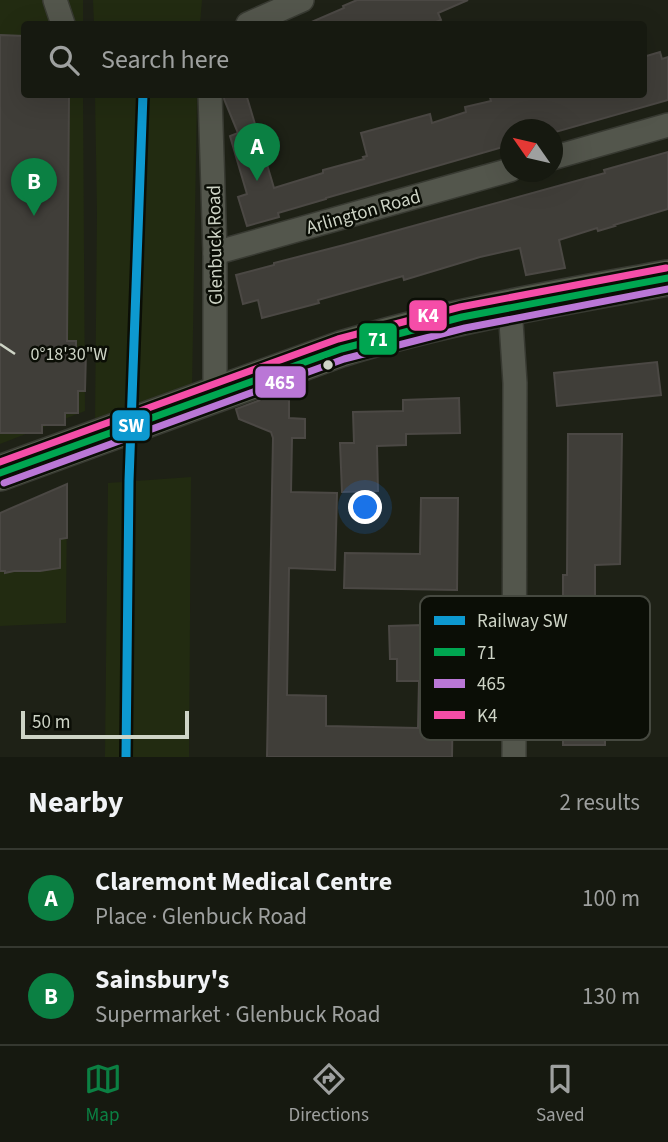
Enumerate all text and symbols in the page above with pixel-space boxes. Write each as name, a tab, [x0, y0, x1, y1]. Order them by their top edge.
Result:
search box	[21, 21, 647, 98]
icon: search	[45, 41, 83, 79]
text: Search here	[101, 41, 229, 78]
north arrow	[500, 119, 563, 182]
pin: A	[234, 123, 280, 181]
pin: B	[11, 158, 57, 216]
street label: Arlington Road	[303, 183, 424, 242]
street label: Glenbuck Road	[201, 185, 230, 305]
line badge: K4	[408, 299, 448, 332]
text: K4	[417, 303, 439, 330]
line badge: 71	[358, 322, 398, 356]
text: 71	[368, 327, 388, 354]
text: 0°18'30"W	[31, 342, 108, 367]
unlabelled marker	[321, 358, 335, 372]
line badge: 465	[254, 365, 307, 399]
text: 465	[265, 370, 295, 397]
line badge: SW	[111, 409, 151, 442]
text: SW	[118, 413, 145, 440]
your location	[348, 490, 382, 524]
legend	[420, 596, 650, 740]
text: Railway SW	[477, 608, 568, 635]
text: 71	[477, 640, 496, 667]
text: 465	[477, 671, 505, 698]
text: K4	[477, 703, 497, 730]
scale bar	[21, 708, 189, 740]
text: 50 m	[32, 709, 70, 736]
text: Nearby	[28, 781, 123, 824]
text: 2 results	[560, 786, 640, 819]
text: Claremont Medical Centre	[95, 863, 392, 900]
text: A	[44, 882, 58, 915]
text: 100 m	[582, 882, 640, 915]
text: Place · Glenbuck Road	[95, 900, 307, 933]
text: Sainsbury's	[95, 961, 229, 998]
text: B	[44, 980, 58, 1013]
text: 130 m	[582, 980, 640, 1013]
text: Supermarket · Glenbuck Road	[95, 998, 381, 1031]
tab: Map	[84, 1060, 122, 1129]
tab: Directions	[289, 1060, 369, 1129]
tab: Saved	[536, 1060, 584, 1129]

